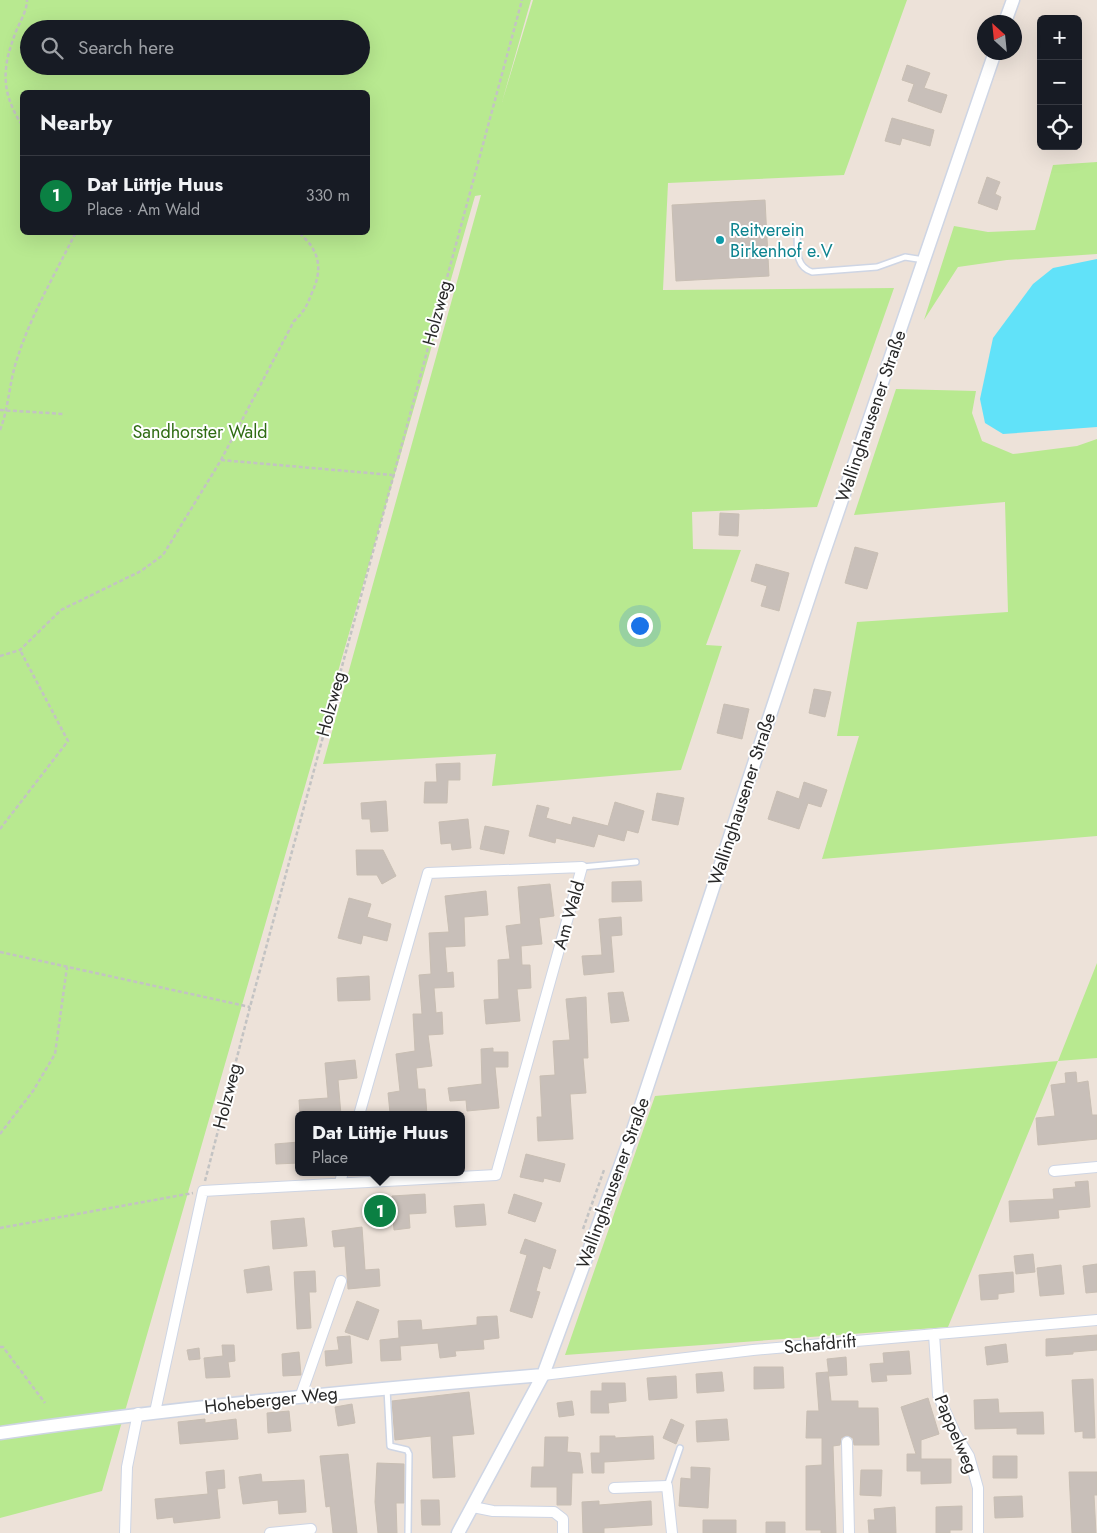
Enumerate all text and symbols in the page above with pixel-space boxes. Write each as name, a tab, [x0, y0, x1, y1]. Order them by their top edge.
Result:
north arrow	[977, 15, 1022, 60]
map controls	[1037, 15, 1082, 150]
button: +	[1037, 15, 1082, 60]
search box	[20, 20, 370, 75]
icon: search	[38, 34, 66, 62]
text: Search here	[78, 34, 174, 61]
button: −	[1037, 60, 1082, 105]
button: locate	[1037, 105, 1082, 150]
text: Nearby	[40, 108, 112, 138]
text: Dat Lüttje Huus	[87, 171, 223, 198]
text: 1	[52, 184, 60, 207]
text: 330 m	[306, 184, 350, 207]
text: Place · Am Wald	[87, 198, 200, 221]
place label: Reitverein Birkenhof e.V	[730, 217, 833, 264]
marker: Reitverein Birkenhof e.V	[714, 234, 726, 246]
street label: Holzweg	[416, 277, 458, 349]
street label: Wallinghausener Straße	[829, 327, 913, 505]
park label: Sandhorster Wald	[132, 419, 268, 445]
your location	[627, 613, 653, 639]
street label: Holzweg	[310, 668, 352, 740]
street label: Wallinghausener Straße	[702, 709, 782, 889]
street label: Am Wald	[547, 878, 591, 952]
street label: Holzweg	[206, 1060, 248, 1132]
street label: Wallinghausener Straße	[570, 1094, 656, 1272]
popup	[295, 1111, 465, 1176]
text: Dat Lüttje Huus	[312, 1119, 448, 1146]
text: Place	[312, 1146, 348, 1169]
pin: 1	[364, 1192, 396, 1230]
street label: Schafdrift	[783, 1328, 858, 1360]
street label: Hoheberger Weg	[203, 1380, 339, 1420]
street label: Pappelweg	[928, 1391, 984, 1477]

